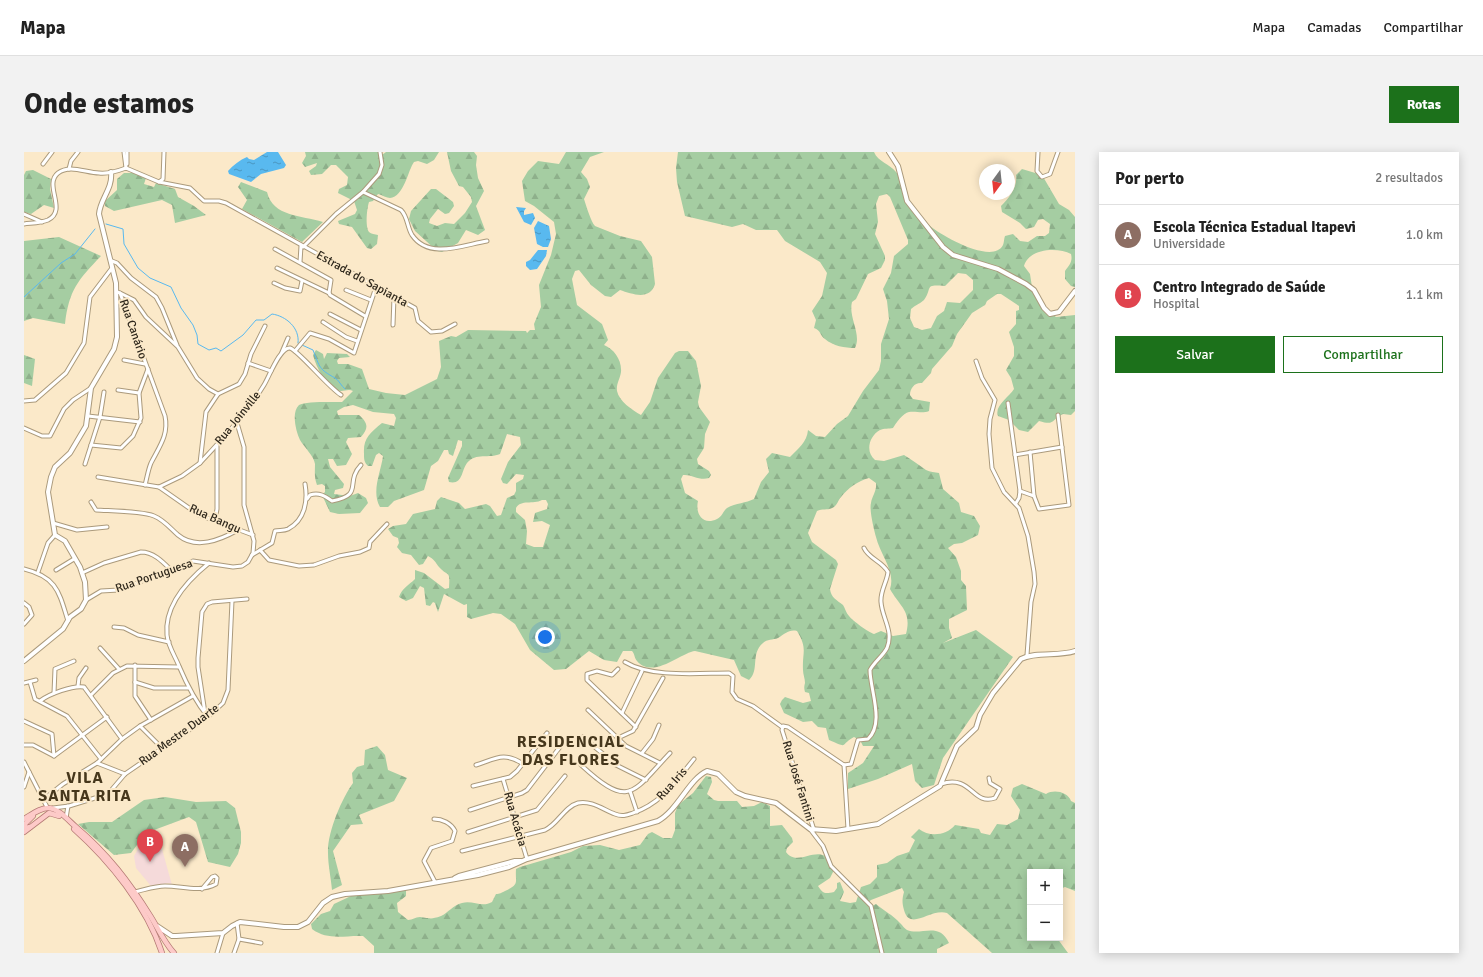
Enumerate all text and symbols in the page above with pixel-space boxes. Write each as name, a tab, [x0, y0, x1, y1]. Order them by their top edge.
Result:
text: Mapa	[20, 16, 66, 40]
text: Mapa	[1252, 19, 1285, 36]
text: Camadas	[1307, 19, 1361, 36]
text: Compartilhar	[1383, 19, 1463, 36]
button: Rotas	[1389, 86, 1459, 123]
text: Onde estamos	[24, 87, 194, 121]
north arrow	[979, 164, 1015, 200]
text: Por perto	[1115, 168, 1184, 189]
text: 2 resultados	[1375, 170, 1443, 186]
text: Escola Técnica Estadual Itapevi	[1153, 218, 1356, 236]
text: A	[1124, 227, 1132, 243]
text: 1.0 km	[1406, 227, 1443, 243]
text: Universidade	[1153, 236, 1225, 252]
street label: Estrada do Sapianta	[314, 248, 410, 310]
text: Centro Integrado de Saúde	[1153, 278, 1325, 296]
text: B	[1124, 287, 1132, 303]
text: 1.1 km	[1406, 287, 1443, 303]
text: Hospital	[1153, 296, 1200, 312]
street label: Rua Canário	[116, 297, 150, 361]
button: Salvar	[1115, 336, 1275, 373]
button: Compartilhar	[1283, 336, 1443, 373]
street label: Rua Joinville	[212, 388, 264, 448]
street label: Rua Bangu	[187, 501, 243, 537]
street label: Rua Portuguesa	[113, 556, 195, 596]
your location	[535, 627, 555, 647]
street label: Rua Mestre Duarte	[136, 701, 222, 769]
district label: RESIDENCIAL DAS FLORES	[517, 732, 625, 770]
street label: Rua José Fantini	[779, 739, 817, 823]
street label: Rua Iris	[653, 765, 691, 803]
district label: VILA SANTA RITA	[38, 768, 132, 806]
street label: Rua Acácia	[500, 790, 530, 848]
pin: B	[137, 829, 163, 862]
pin: A	[172, 834, 198, 867]
map controls	[1027, 869, 1063, 941]
button: +	[1027, 869, 1063, 905]
button: −	[1027, 905, 1063, 941]

